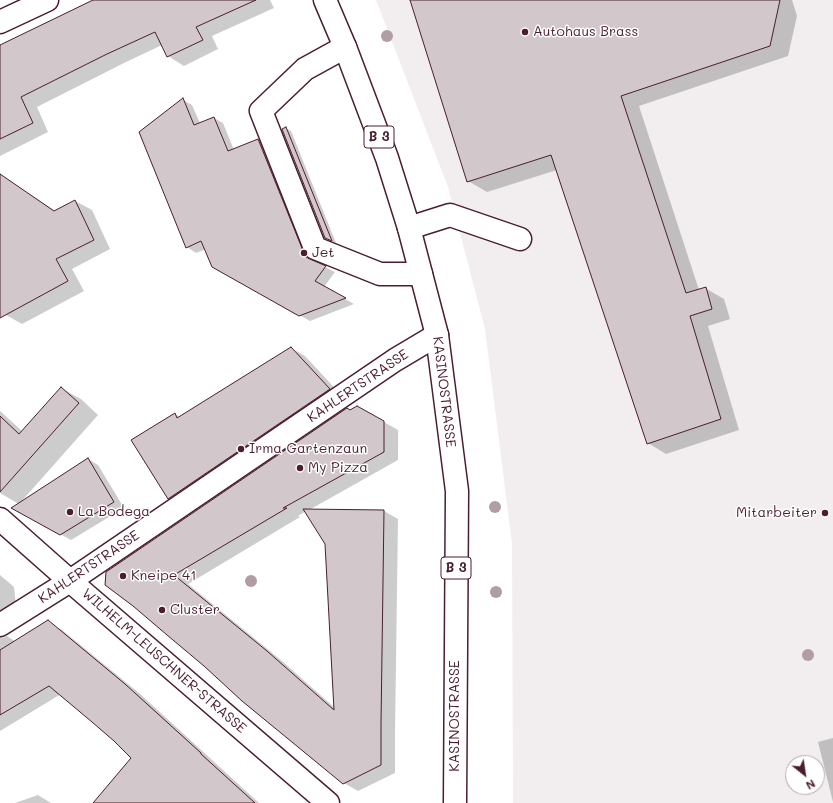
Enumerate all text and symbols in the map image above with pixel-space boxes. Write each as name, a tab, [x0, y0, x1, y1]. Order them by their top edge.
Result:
place label: Autohaus Brass	[533, 24, 638, 40]
marker: Autohaus Brass	[520, 27, 530, 37]
road number: B 3	[364, 126, 394, 148]
place label: Jet	[312, 245, 335, 261]
marker: Jet	[299, 248, 309, 258]
street label: KASINOSTRASSE	[429, 336, 459, 448]
street label: KAHLERTSTRASSE	[304, 346, 412, 426]
place label: Irma Gartenzaun	[249, 441, 367, 457]
marker: Irma Gartenzaun	[236, 444, 246, 454]
place label: My Pizza	[308, 460, 368, 476]
marker: My Pizza	[295, 463, 305, 473]
place label: La Bodega	[78, 504, 150, 520]
place label: Mitarbeiter	[736, 505, 817, 521]
marker: La Bodega	[65, 507, 75, 517]
marker: Mitarbeiter	[820, 508, 830, 518]
street label: KAHLERTSTRASSE	[35, 527, 143, 607]
road number: B 3	[441, 557, 471, 579]
place label: Kneipe 41	[131, 568, 196, 584]
marker: Kneipe 41	[118, 571, 128, 581]
street label: WILHELM-LEUSCHNER-STRASSE	[78, 585, 250, 737]
place label: Cluster	[170, 602, 220, 618]
marker: Cluster	[157, 605, 167, 615]
street label: KASINOSTRASSE	[447, 660, 463, 772]
north arrow	[785, 755, 825, 795]
text: N	[803, 776, 818, 794]

